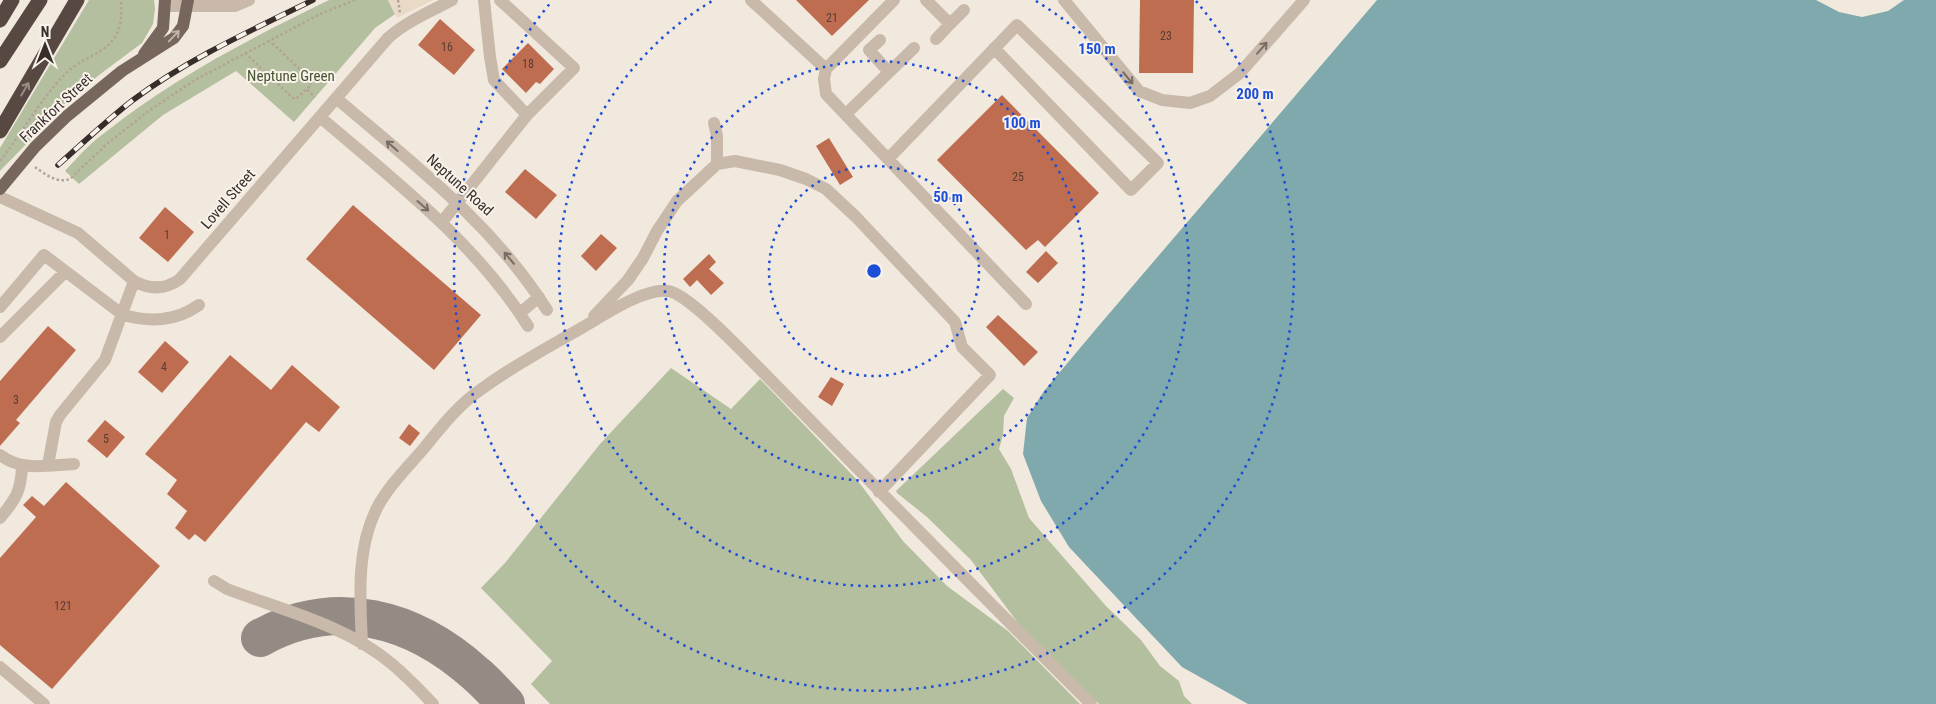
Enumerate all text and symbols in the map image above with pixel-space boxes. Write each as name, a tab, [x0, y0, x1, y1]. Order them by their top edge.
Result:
house number: 21	[826, 11, 838, 25]
north arrow	[20, 20, 70, 70]
text: N	[41, 24, 49, 40]
house number: 23	[1160, 29, 1172, 43]
one-way arrow	[168, 30, 181, 42]
house number: 16	[441, 40, 453, 54]
text: 150 m	[1078, 40, 1116, 58]
one-way arrow	[1257, 41, 1268, 54]
house number: 18	[522, 57, 534, 71]
park label: Neptune Green	[247, 67, 335, 85]
street label: Frankfort Street	[16, 70, 96, 146]
one-way arrow	[1123, 71, 1134, 84]
one-way arrow	[20, 83, 30, 97]
text: 200 m	[1236, 85, 1274, 103]
text: 100 m	[1003, 114, 1041, 132]
one-way arrow	[386, 141, 399, 152]
street label: Neptune Road	[423, 150, 497, 220]
street label: Lovell Street	[197, 165, 259, 233]
house number: 25	[1012, 170, 1024, 184]
text: 50 m	[933, 188, 963, 206]
one-way arrow	[416, 200, 429, 212]
house number: 1	[164, 228, 170, 242]
one-way arrow	[504, 252, 515, 265]
centre of rings	[865, 262, 883, 280]
house number: 4	[161, 360, 167, 374]
house number: 3	[13, 393, 19, 407]
house number: 5	[103, 432, 109, 446]
house number: 121	[54, 599, 72, 613]

